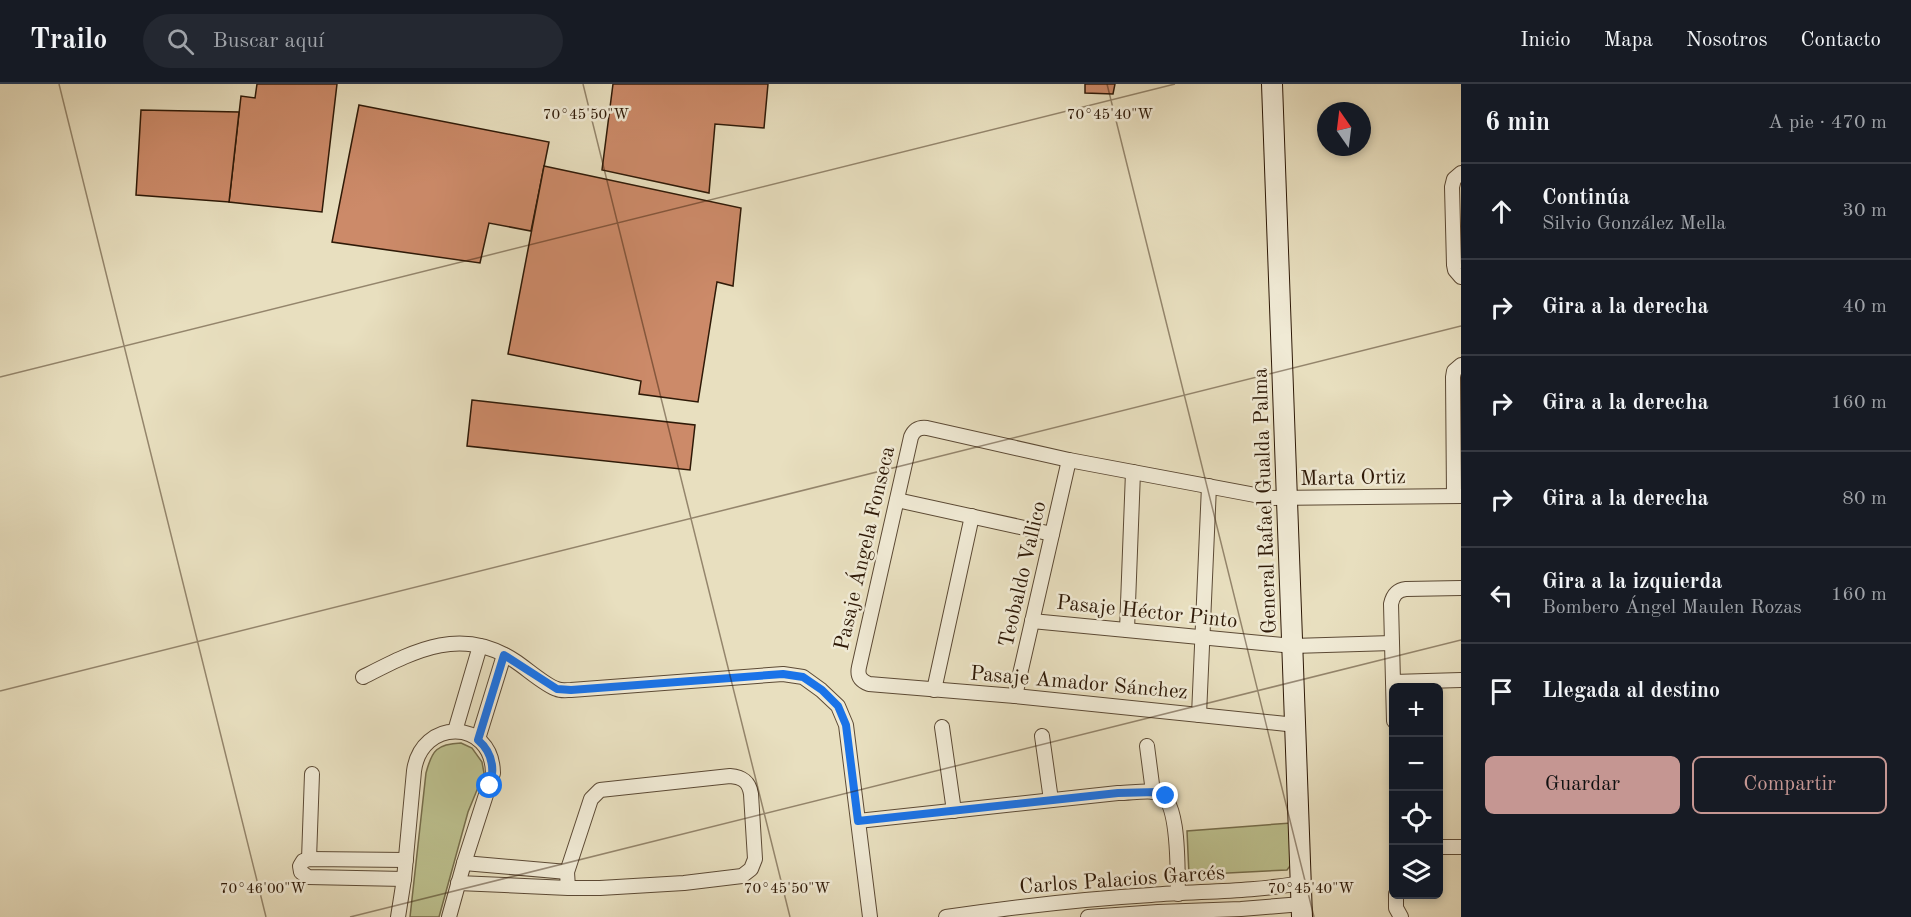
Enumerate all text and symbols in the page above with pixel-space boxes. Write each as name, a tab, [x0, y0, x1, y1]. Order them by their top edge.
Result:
search box	[143, 14, 563, 68]
icon: search	[164, 25, 197, 58]
text: Trailo	[30, 27, 107, 55]
text: Buscar aquí	[212, 30, 324, 52]
text: Inicio	[1520, 30, 1571, 51]
text: Mapa	[1604, 30, 1653, 51]
text: Nosotros	[1686, 30, 1768, 51]
text: Contacto	[1801, 30, 1881, 51]
north arrow	[1317, 102, 1371, 156]
text: 70°45'50"W	[543, 108, 629, 123]
text: 70°45'40"W	[1067, 108, 1153, 123]
text: 6 min	[1485, 110, 1550, 136]
text: A pie · 470 m	[1768, 113, 1887, 133]
text: Continúa	[1542, 187, 1630, 209]
icon: ahead	[1485, 195, 1518, 228]
text: 30 m	[1842, 201, 1887, 221]
text: Silvio González Mella	[1542, 214, 1726, 234]
icon: right	[1485, 291, 1518, 324]
text: Gira a la derecha	[1542, 296, 1709, 318]
text: 40 m	[1842, 297, 1887, 317]
street label: General Rafael Gualda Palma	[1250, 368, 1281, 634]
icon: right	[1485, 387, 1518, 420]
text: Gira a la derecha	[1542, 392, 1709, 414]
text: 160 m	[1831, 393, 1887, 413]
street label: Pasaje Ángela Fonseca	[828, 443, 899, 652]
street label: Marta Ortiz	[1300, 467, 1406, 490]
icon: right	[1485, 483, 1518, 516]
text: Gira a la derecha	[1542, 488, 1709, 510]
text: 80 m	[1842, 489, 1887, 509]
street label: Teobaldo Vallico	[996, 499, 1050, 649]
text: Gira a la izquierda	[1542, 571, 1722, 593]
icon: left	[1485, 579, 1518, 612]
text: 160 m	[1831, 585, 1887, 605]
street label: Pasaje Héctor Pinto	[1055, 593, 1239, 632]
text: Bombero Ángel Maulen Rozas	[1542, 598, 1802, 618]
street label: Pasaje Amador Sánchez	[969, 664, 1189, 703]
icon: arrive	[1485, 675, 1518, 708]
text: Llegada al destino	[1542, 680, 1720, 702]
map controls	[1389, 683, 1443, 899]
button: +	[1389, 683, 1443, 737]
button: −	[1389, 737, 1443, 791]
button: Guardar	[1485, 756, 1680, 814]
button: Compartir	[1692, 756, 1887, 814]
route start	[476, 772, 502, 798]
route end	[1152, 782, 1178, 808]
button: locate	[1389, 791, 1443, 845]
button: layers	[1389, 845, 1443, 899]
street label: Carlos Palacios Garcés	[1019, 863, 1226, 898]
text: 70°46'00"W	[220, 882, 306, 897]
text: 70°45'50"W	[744, 882, 830, 897]
text: 70°45'40"W	[1268, 882, 1354, 897]

